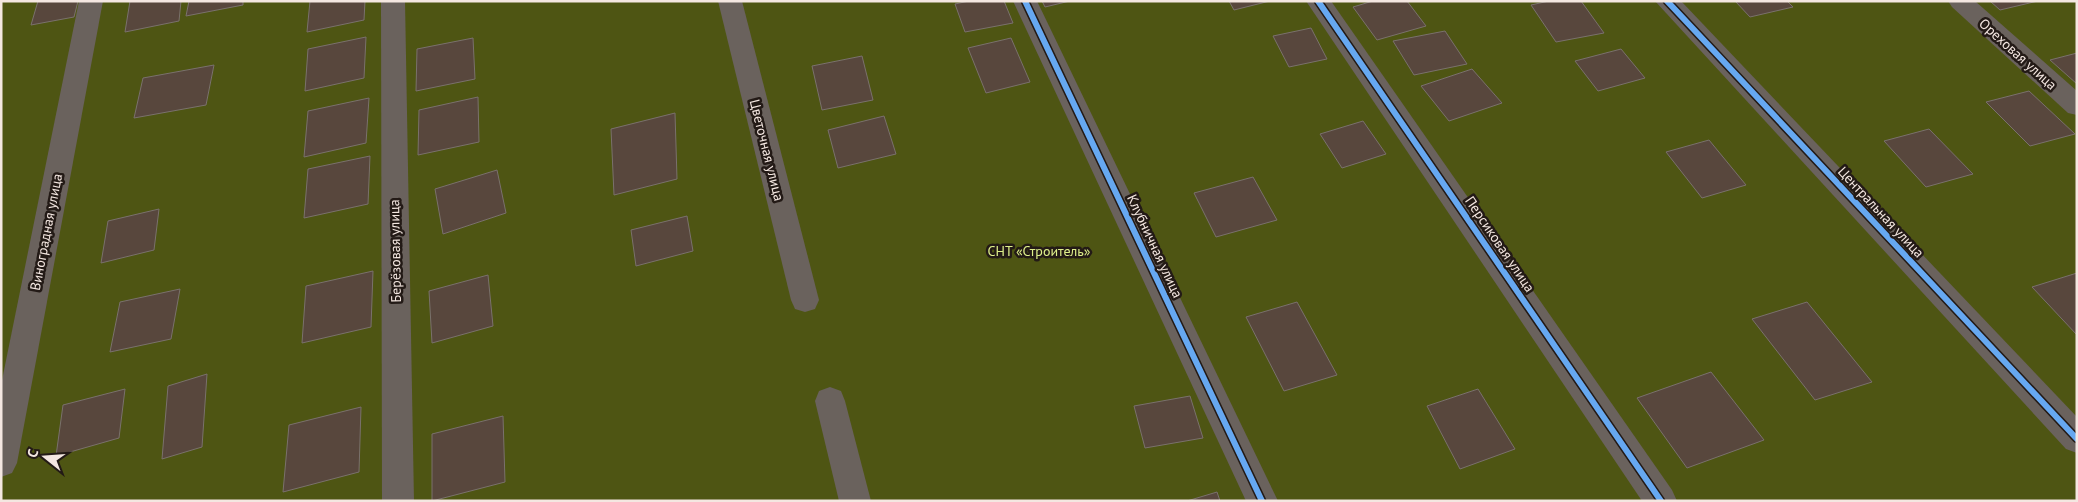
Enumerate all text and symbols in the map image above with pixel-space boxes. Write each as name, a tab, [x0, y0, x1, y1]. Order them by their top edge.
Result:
street label: Ореховая улица	[1975, 14, 2061, 94]
street label: Цветочная улица	[746, 97, 788, 203]
street label: Центральная улица	[1834, 163, 1928, 261]
street label: Виноградная улица	[26, 172, 66, 292]
street label: Клубничная улица	[1123, 191, 1187, 301]
street label: Персиковая улица	[1461, 193, 1539, 295]
street label: Берёзовая улица	[385, 199, 405, 303]
park label: СНТ «Строитель»	[988, 242, 1091, 260]
north arrow	[20, 432, 70, 482]
text: С	[23, 447, 42, 460]

